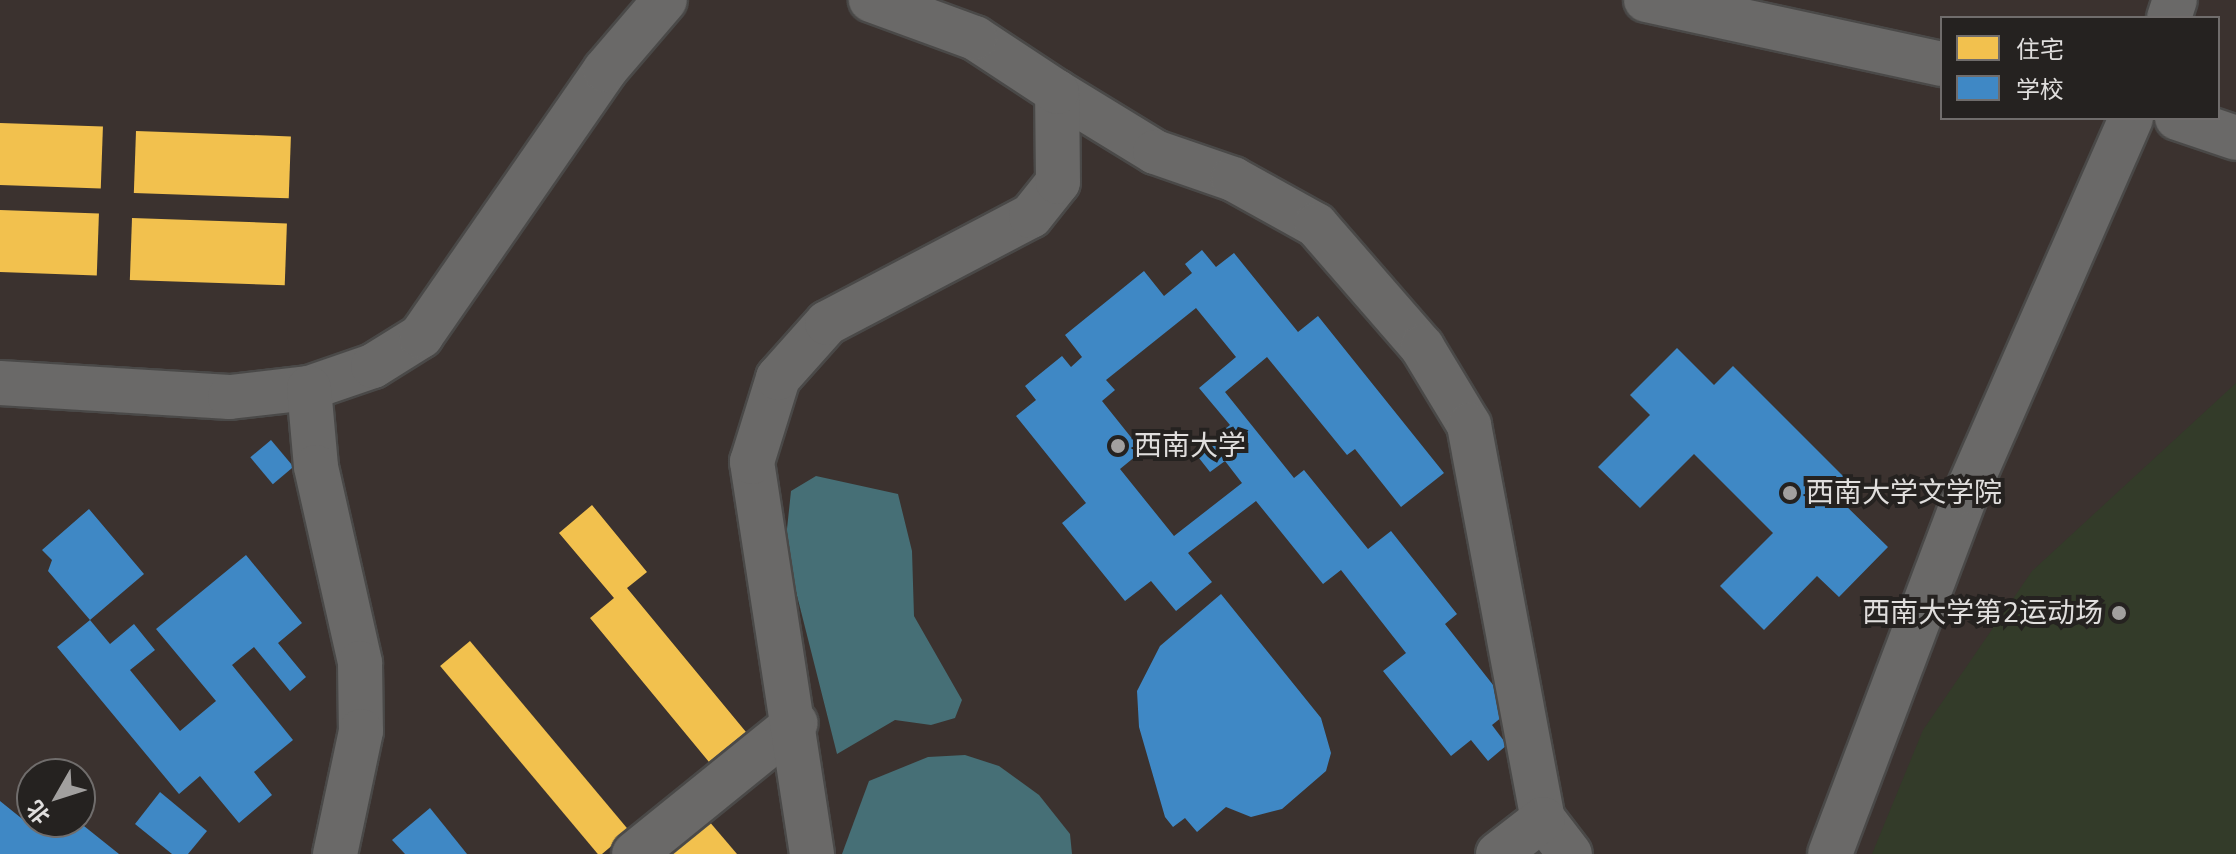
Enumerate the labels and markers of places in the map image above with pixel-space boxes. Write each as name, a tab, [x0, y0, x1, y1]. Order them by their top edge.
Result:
place label: 西南大学	[1134, 429, 1246, 463]
marker: 西南大学	[1109, 437, 1127, 455]
place label: 西南大学文学院	[1806, 476, 2002, 510]
marker: 西南大学文学院	[1781, 484, 1799, 502]
place label: 西南大学第2运动场	[1862, 596, 2103, 630]
marker: 西南大学第2运动场	[2110, 604, 2128, 622]

